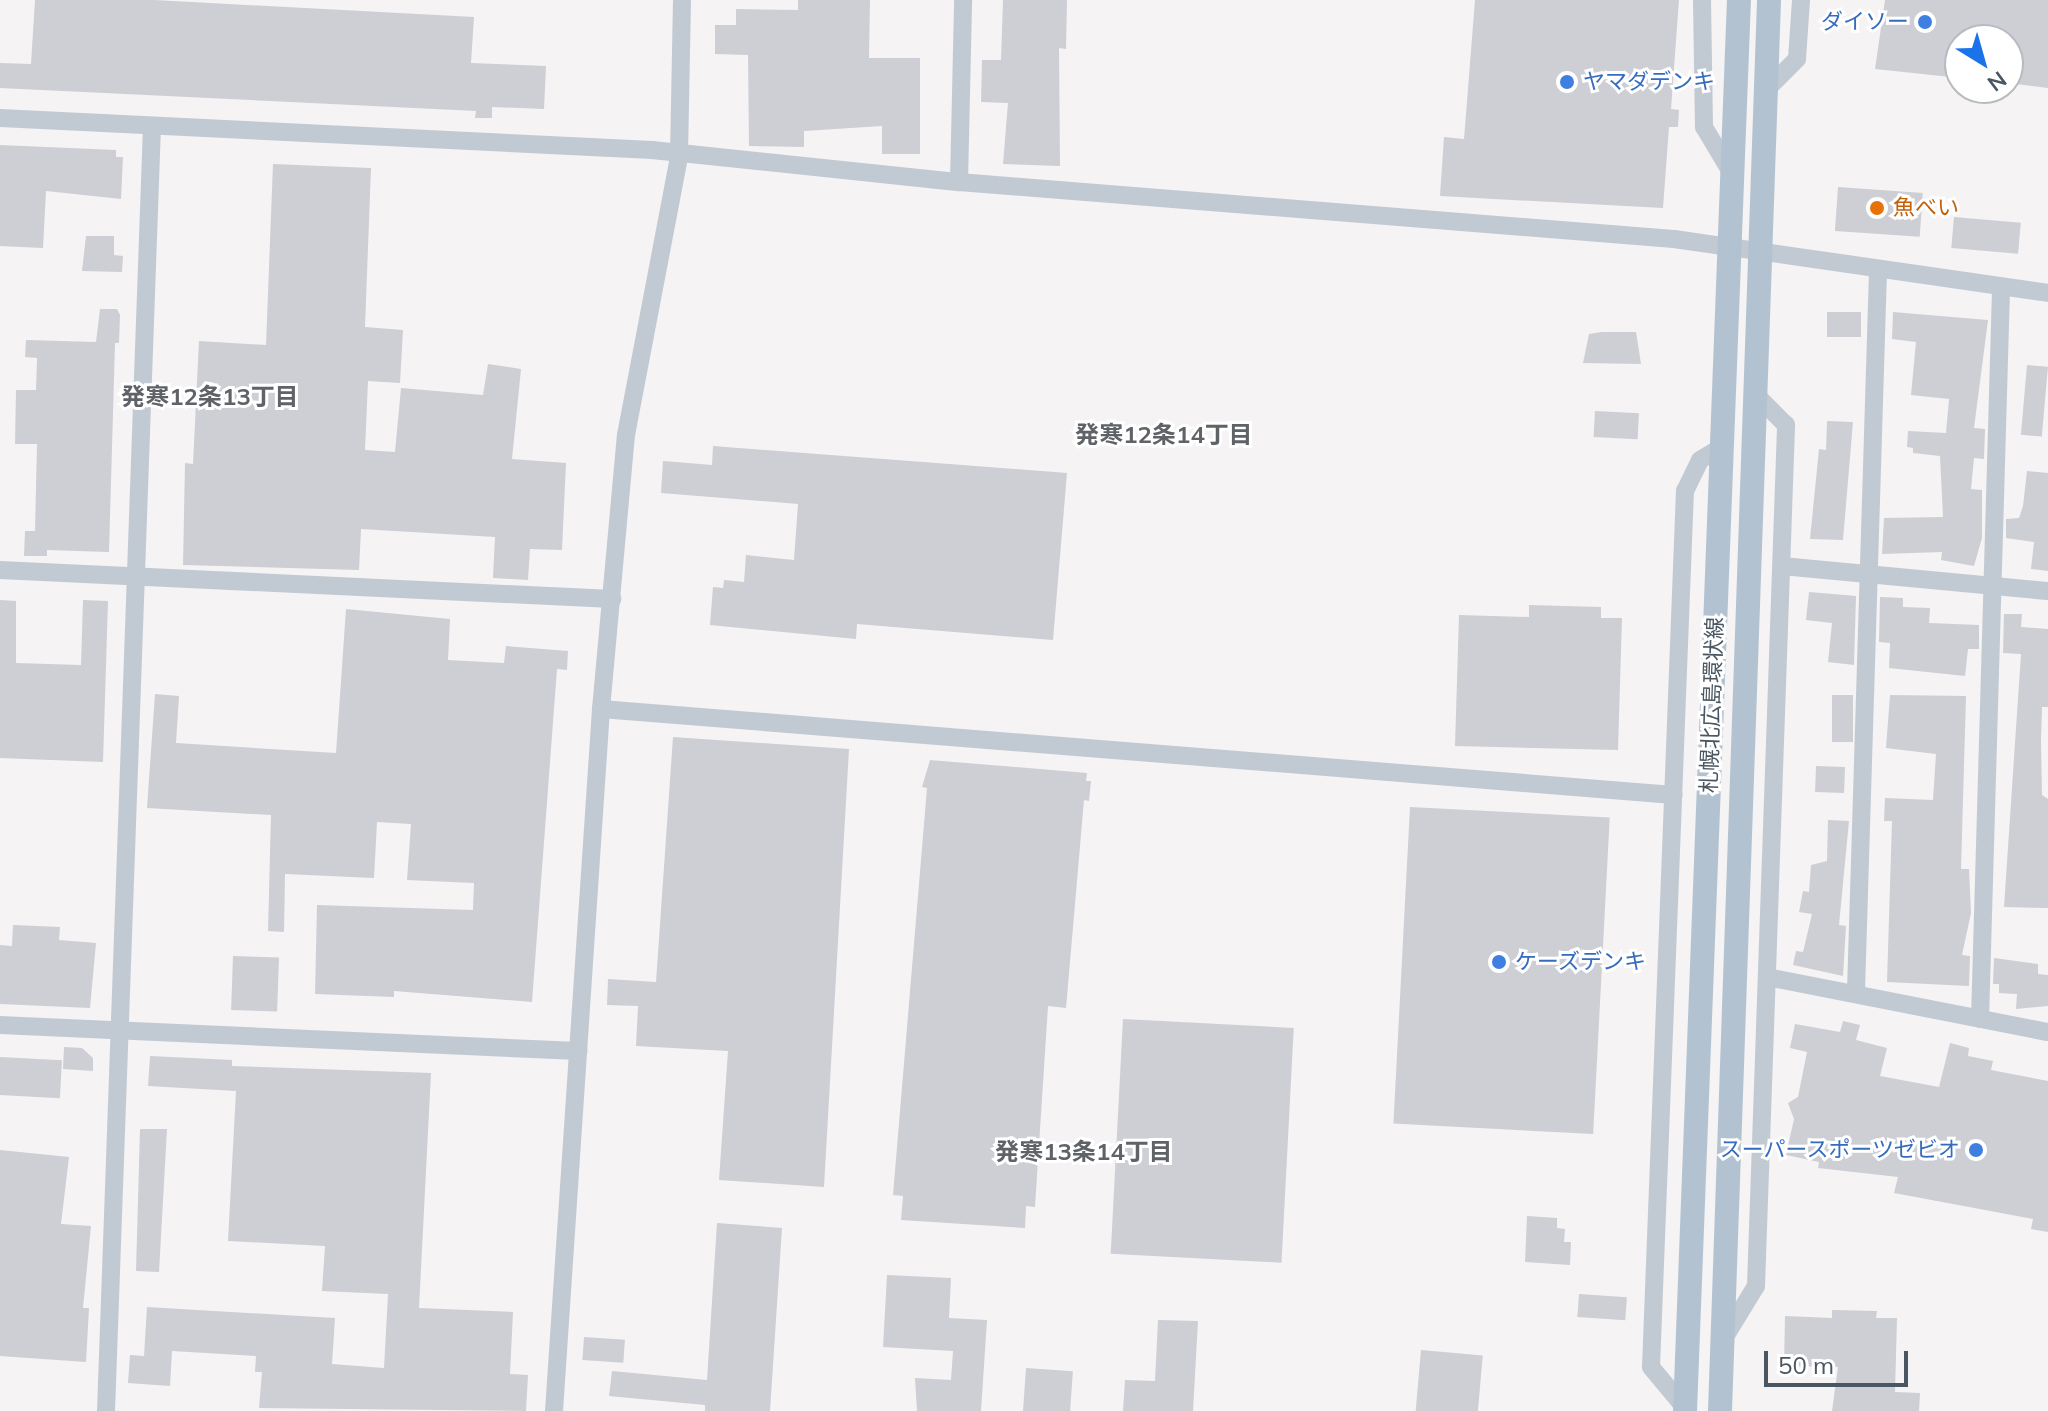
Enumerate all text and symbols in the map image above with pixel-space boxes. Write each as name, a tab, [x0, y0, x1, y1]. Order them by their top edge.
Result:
place label: ダイソー	[1821, 9, 1909, 35]
marker: ダイソー	[1916, 13, 1934, 31]
north arrow	[1944, 24, 2024, 104]
text: N	[1982, 65, 2012, 98]
place label: ヤマダデンキ	[1583, 69, 1715, 95]
marker: ヤマダデンキ	[1558, 73, 1576, 91]
place label: 魚べい	[1893, 195, 1959, 221]
marker: 魚べい	[1868, 199, 1886, 217]
district label: 発寒12条13丁目	[121, 383, 299, 411]
district label: 発寒12条14丁目	[1075, 421, 1253, 449]
street label: 札幌北広島環状線	[1696, 617, 1728, 793]
place label: ケーズデンキ	[1515, 949, 1647, 975]
marker: ケーズデンキ	[1490, 953, 1508, 971]
place label: スーパースポーツゼビオ	[1718, 1137, 1960, 1163]
district label: 発寒13条14丁目	[995, 1138, 1173, 1166]
marker: スーパースポーツゼビオ	[1967, 1141, 1985, 1159]
scale bar	[1768, 1335, 1912, 1385]
text: 50 m	[1778, 1350, 1834, 1380]

